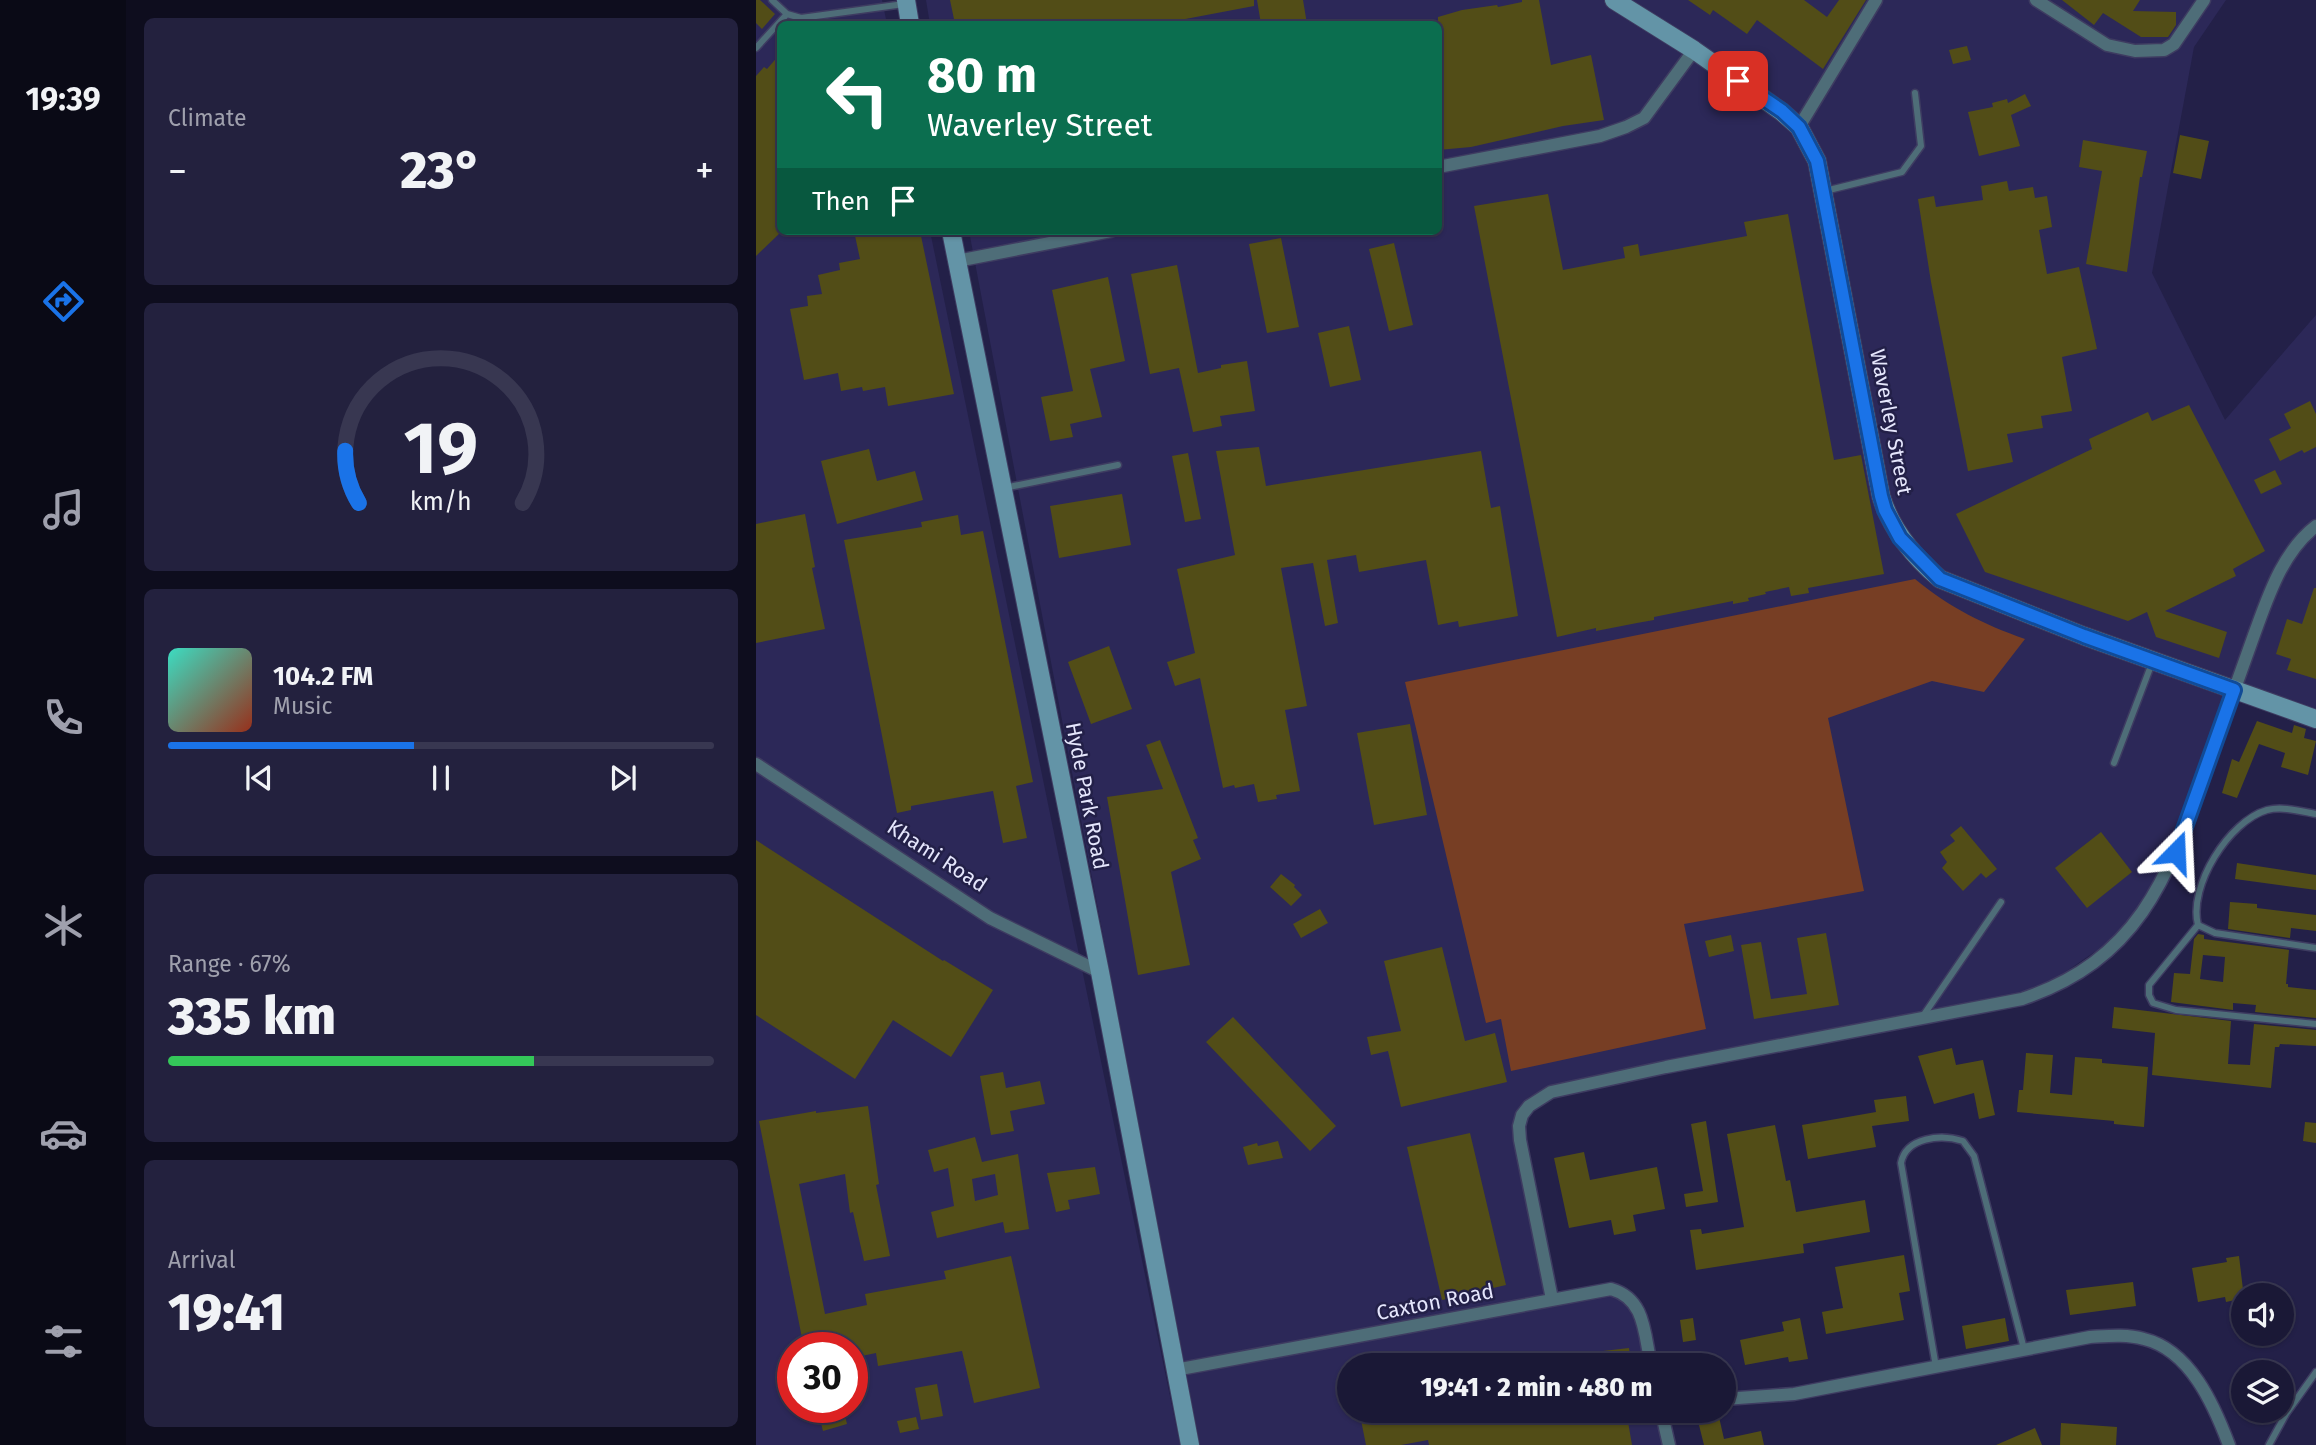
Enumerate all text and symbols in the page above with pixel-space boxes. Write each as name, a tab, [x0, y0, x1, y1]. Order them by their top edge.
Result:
text: 80 m	[927, 46, 1037, 105]
icon: left	[812, 49, 903, 140]
pin	[1708, 51, 1768, 111]
icon: arrive	[1719, 62, 1757, 100]
text: 19:39	[25, 80, 101, 118]
text: Climate	[168, 104, 247, 132]
text: Waverley Street	[927, 106, 1152, 144]
text: 23°	[400, 139, 482, 202]
text: −	[168, 148, 187, 194]
text: +	[695, 148, 714, 194]
icon: arrive	[884, 182, 922, 220]
text: Then	[812, 186, 870, 217]
icon: directions	[39, 277, 88, 326]
street label: Waverley Street	[1864, 347, 1918, 497]
text: 19	[404, 406, 478, 493]
icon: music	[39, 485, 88, 534]
text: km/h	[410, 487, 472, 517]
text: 104.2 FM	[273, 661, 373, 692]
text: Music	[273, 692, 333, 720]
icon: phone	[39, 693, 88, 742]
street label: Hyde Park Road	[1060, 720, 1114, 872]
icon: previous	[240, 759, 278, 797]
icon: pause	[422, 759, 460, 797]
icon: next	[604, 759, 642, 797]
street label: Khami Road	[882, 814, 992, 898]
position arrow	[2139, 815, 2213, 889]
icon: climate	[39, 901, 88, 950]
text: Range · 67%	[168, 950, 291, 978]
text: 335 km	[168, 985, 336, 1048]
icon: car	[39, 1109, 88, 1158]
text: Arrival	[168, 1246, 235, 1274]
street label: Caxton Road	[1374, 1278, 1496, 1326]
text: 19:41	[168, 1281, 285, 1344]
map controls	[2231, 1283, 2294, 1423]
button: sound	[2231, 1283, 2294, 1346]
icon: filters	[39, 1317, 88, 1366]
speed limit sign: 30	[777, 1332, 868, 1423]
button: layers	[2231, 1360, 2294, 1423]
text: 19:41 · 2 min · 480 m	[1421, 1372, 1652, 1403]

